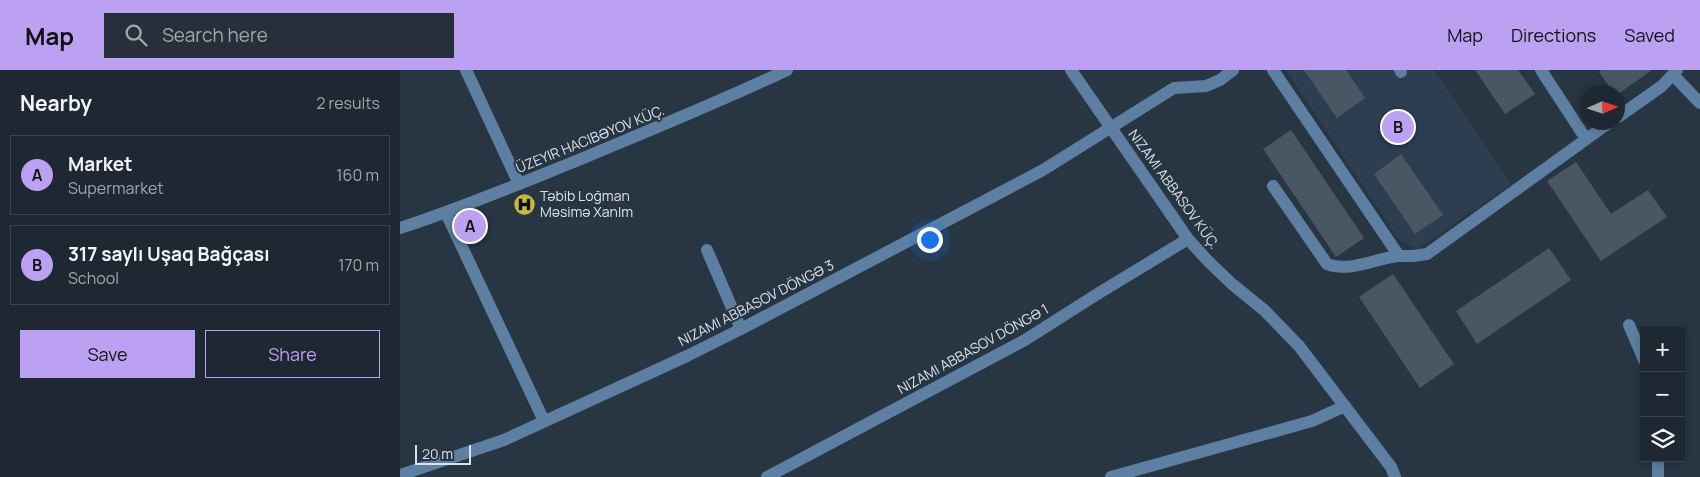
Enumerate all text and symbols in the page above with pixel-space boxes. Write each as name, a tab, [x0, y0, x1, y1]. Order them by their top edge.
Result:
search box	[104, 13, 454, 58]
text: Map	[25, 19, 74, 52]
icon: search	[122, 21, 150, 49]
text: Search here	[162, 22, 268, 48]
text: Map	[1447, 23, 1483, 47]
text: Directions	[1511, 23, 1596, 47]
text: Saved	[1624, 23, 1675, 47]
north arrow	[1580, 85, 1625, 130]
text: Nearby	[20, 89, 92, 117]
text: 2 results	[316, 92, 380, 114]
street label: ÜZEYIR HACIBƏYOV KÜÇ.	[513, 100, 667, 177]
pin: B	[1382, 108, 1414, 146]
street label: NIZAMI ABBASOV KÜÇ.	[1125, 125, 1224, 252]
text: Market	[68, 151, 132, 177]
text: A	[32, 164, 42, 186]
text: 160 m	[336, 164, 379, 186]
text: Supermarket	[68, 177, 164, 199]
place label: Təbib Loğman Məsimə Xanlm	[540, 186, 633, 221]
hospital icon: Təbib Loğman Məsimə Xanlm	[512, 192, 536, 216]
pin: A	[454, 207, 486, 245]
your location	[917, 227, 943, 253]
text: 317 saylı Uşaq Bağçası	[68, 241, 269, 267]
text: B	[32, 254, 42, 276]
text: 170 m	[338, 254, 379, 276]
street label: NIZAMI ABBASOV DÖNGƏ 3	[675, 255, 837, 350]
text: School	[68, 267, 119, 289]
street label: NIZAMI ABBASOV DÖNGƏ 1	[894, 299, 1052, 398]
map controls	[1640, 327, 1685, 462]
button: +	[1640, 327, 1685, 372]
button: Save	[20, 330, 195, 378]
button: Share	[205, 330, 380, 378]
button: −	[1640, 372, 1685, 417]
button: layers	[1640, 417, 1685, 462]
scale bar	[415, 442, 471, 465]
text: 20 m	[422, 444, 453, 463]

